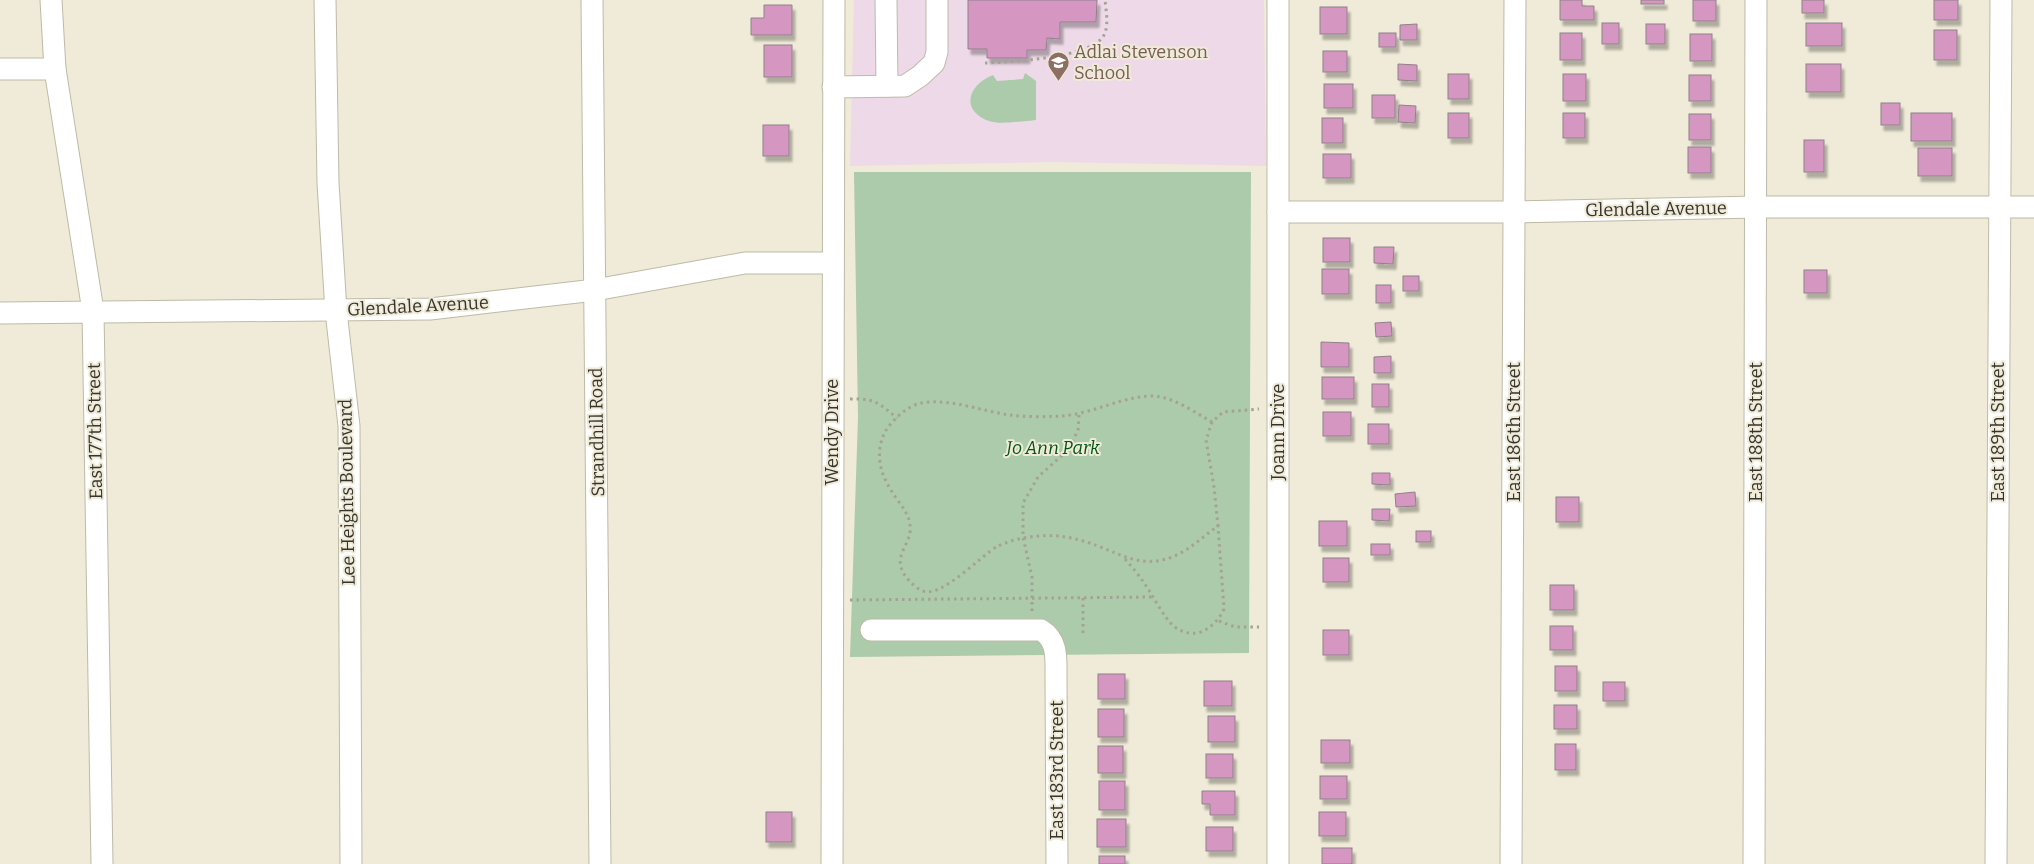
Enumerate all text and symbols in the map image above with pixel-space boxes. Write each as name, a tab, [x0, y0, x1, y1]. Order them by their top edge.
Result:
place label: Adlai Stevenson School	[1074, 41, 1209, 84]
school or university icon: Adlai Stevenson School	[1046, 50, 1070, 81]
street label: Glendale Avenue	[1585, 197, 1727, 221]
street label: Glendale Avenue	[347, 291, 489, 321]
street label: East 186th Street	[1503, 361, 1525, 502]
street label: East 188th Street	[1745, 361, 1767, 502]
street label: East 177th Street	[83, 362, 107, 500]
street label: East 189th Street	[1987, 362, 2009, 502]
street label: Strandhill Road	[585, 367, 609, 497]
street label: Wendy Drive	[821, 379, 843, 485]
street label: Joann Drive	[1267, 384, 1289, 481]
street label: Lee Heights Boulevard	[334, 398, 360, 585]
park label: Jo Ann Park	[1004, 437, 1100, 459]
street label: East 183rd Street	[1046, 700, 1068, 840]

